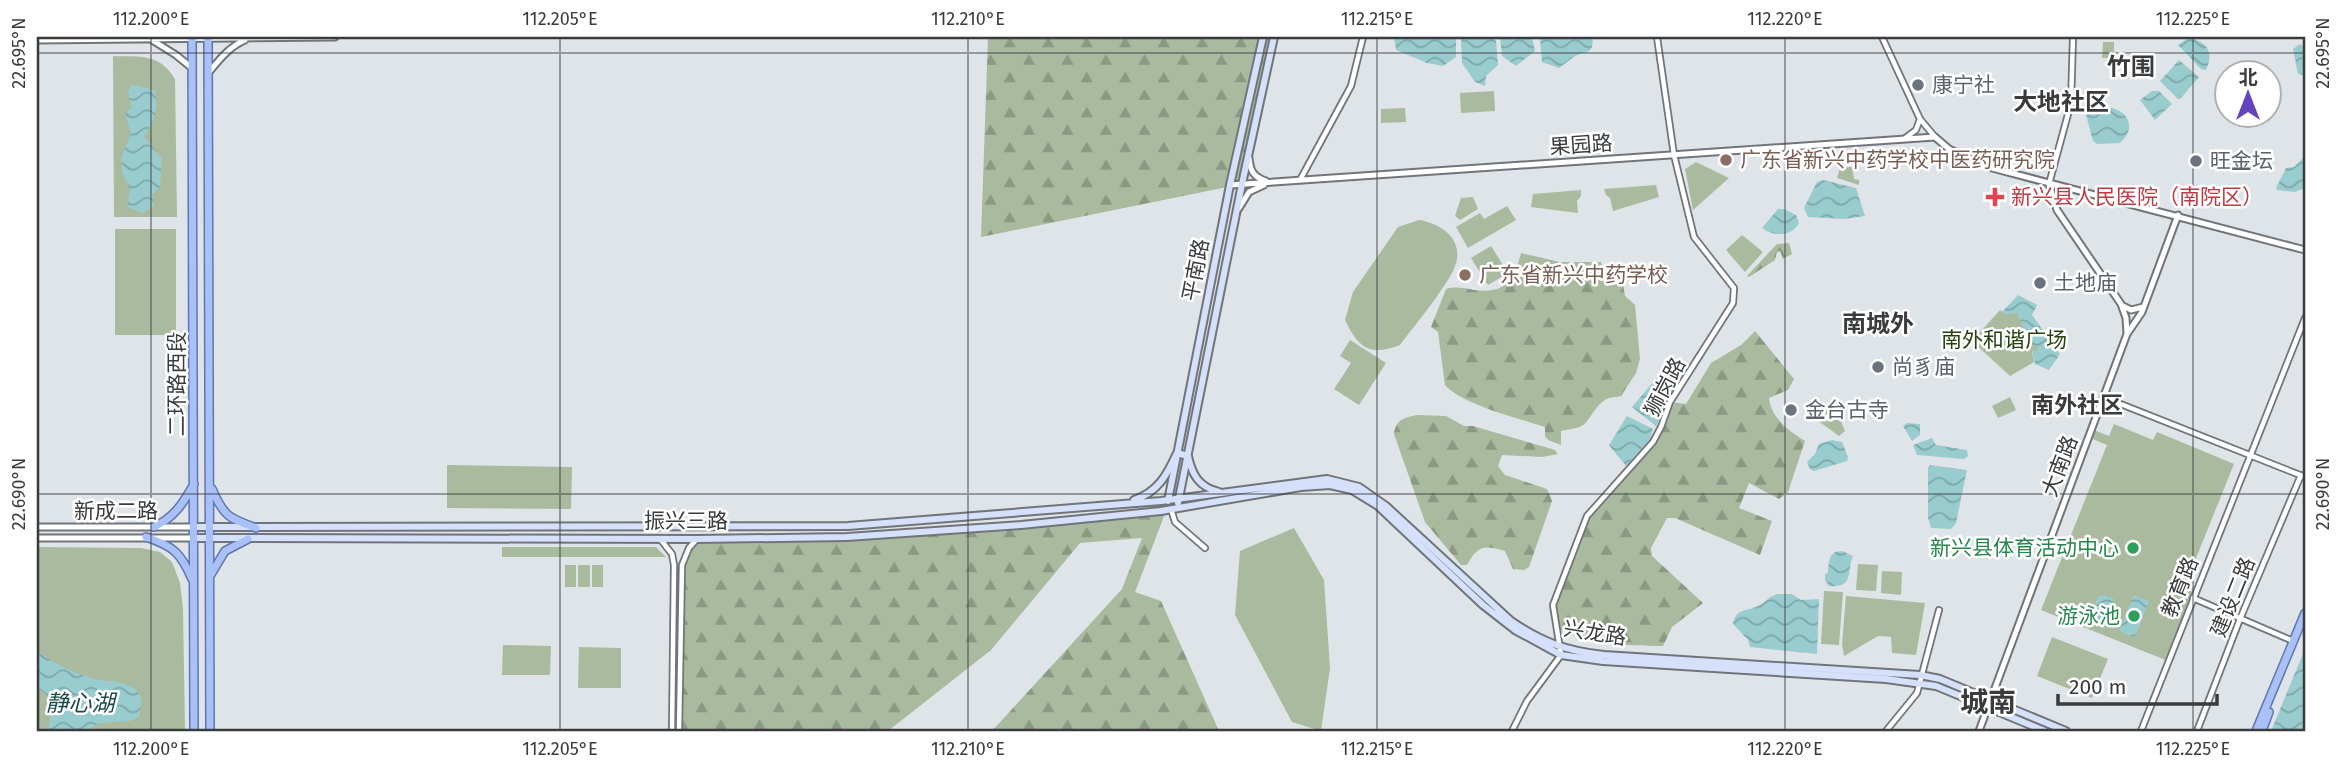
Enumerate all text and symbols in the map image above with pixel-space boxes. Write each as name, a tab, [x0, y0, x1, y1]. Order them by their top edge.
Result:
text: 112.200°E	[113, 8, 189, 30]
text: 112.205°E	[522, 8, 598, 30]
text: 112.210°E	[931, 8, 1005, 30]
text: 112.215°E	[1341, 8, 1413, 30]
text: 112.220°E	[1747, 8, 1823, 30]
text: 112.225°E	[2156, 8, 2230, 30]
text: 22.695°N	[8, 17, 30, 89]
text: 22.695°N	[2312, 17, 2334, 89]
district label: 竹围	[2107, 53, 2155, 81]
north arrow	[2212, 60, 2282, 130]
text: 北	[2238, 66, 2258, 89]
place label: 康宁社	[1932, 72, 1995, 98]
marker: 康宁社	[1910, 77, 1926, 93]
district label: 大地社区	[2013, 88, 2109, 116]
street label: 果园路	[1549, 130, 1613, 160]
place label: 广东省新兴中药学校中医药研究院	[1740, 147, 2055, 173]
place label: 旺金坛	[2210, 148, 2273, 174]
marker: 广东省新兴中药学校中医药研究院	[1718, 152, 1734, 168]
marker: 旺金坛	[2188, 153, 2204, 169]
place label: 新兴县人民医院（南院区）	[2011, 184, 2263, 210]
marker: 新兴县人民医院（南院区）	[1985, 187, 2005, 207]
street label: 平南路	[1177, 237, 1215, 303]
place label: 广东省新兴中药学校	[1479, 262, 1668, 288]
marker: 广东省新兴中药学校	[1457, 267, 1473, 283]
place label: 土地庙	[2054, 270, 2117, 296]
marker: 土地庙	[2032, 275, 2048, 291]
district label: 南城外	[1842, 310, 1914, 338]
park label: 南外和谐广场	[1941, 327, 2067, 353]
street label: 二环路西段	[164, 332, 190, 437]
street label: 狮岗路	[1639, 353, 1691, 421]
place label: 尚豸庙	[1892, 354, 1955, 380]
marker: 尚豸庙	[1870, 359, 1886, 375]
district label: 南外社区	[2031, 391, 2123, 419]
place label: 金台古寺	[1805, 397, 1889, 423]
marker: 金台古寺	[1783, 402, 1799, 418]
street label: 大南路	[2037, 432, 2083, 500]
text: 22.690°N	[8, 458, 30, 530]
text: 22.690°N	[2312, 458, 2334, 530]
street label: 新成二路	[74, 498, 158, 524]
street label: 振兴三路	[644, 508, 728, 534]
place label: 新兴县体育活动中心	[1930, 535, 2119, 561]
marker: 新兴县体育活动中心	[2125, 540, 2141, 556]
street label: 教育路	[2156, 553, 2204, 621]
street label: 建设二路	[2205, 553, 2261, 641]
place label: 游泳池	[2057, 603, 2120, 629]
marker: 游泳池	[2126, 608, 2142, 624]
street label: 兴龙路	[1562, 615, 1628, 651]
scale bar	[2058, 663, 2218, 707]
text: 200 m	[2069, 674, 2126, 700]
district label: 城南	[1960, 686, 2016, 719]
water label: 静心湖	[46, 689, 118, 717]
text: 112.200°E	[113, 738, 189, 760]
text: 112.205°E	[522, 738, 598, 760]
text: 112.210°E	[931, 738, 1005, 760]
text: 112.215°E	[1341, 738, 1413, 760]
text: 112.220°E	[1747, 738, 1823, 760]
text: 112.225°E	[2156, 738, 2230, 760]

